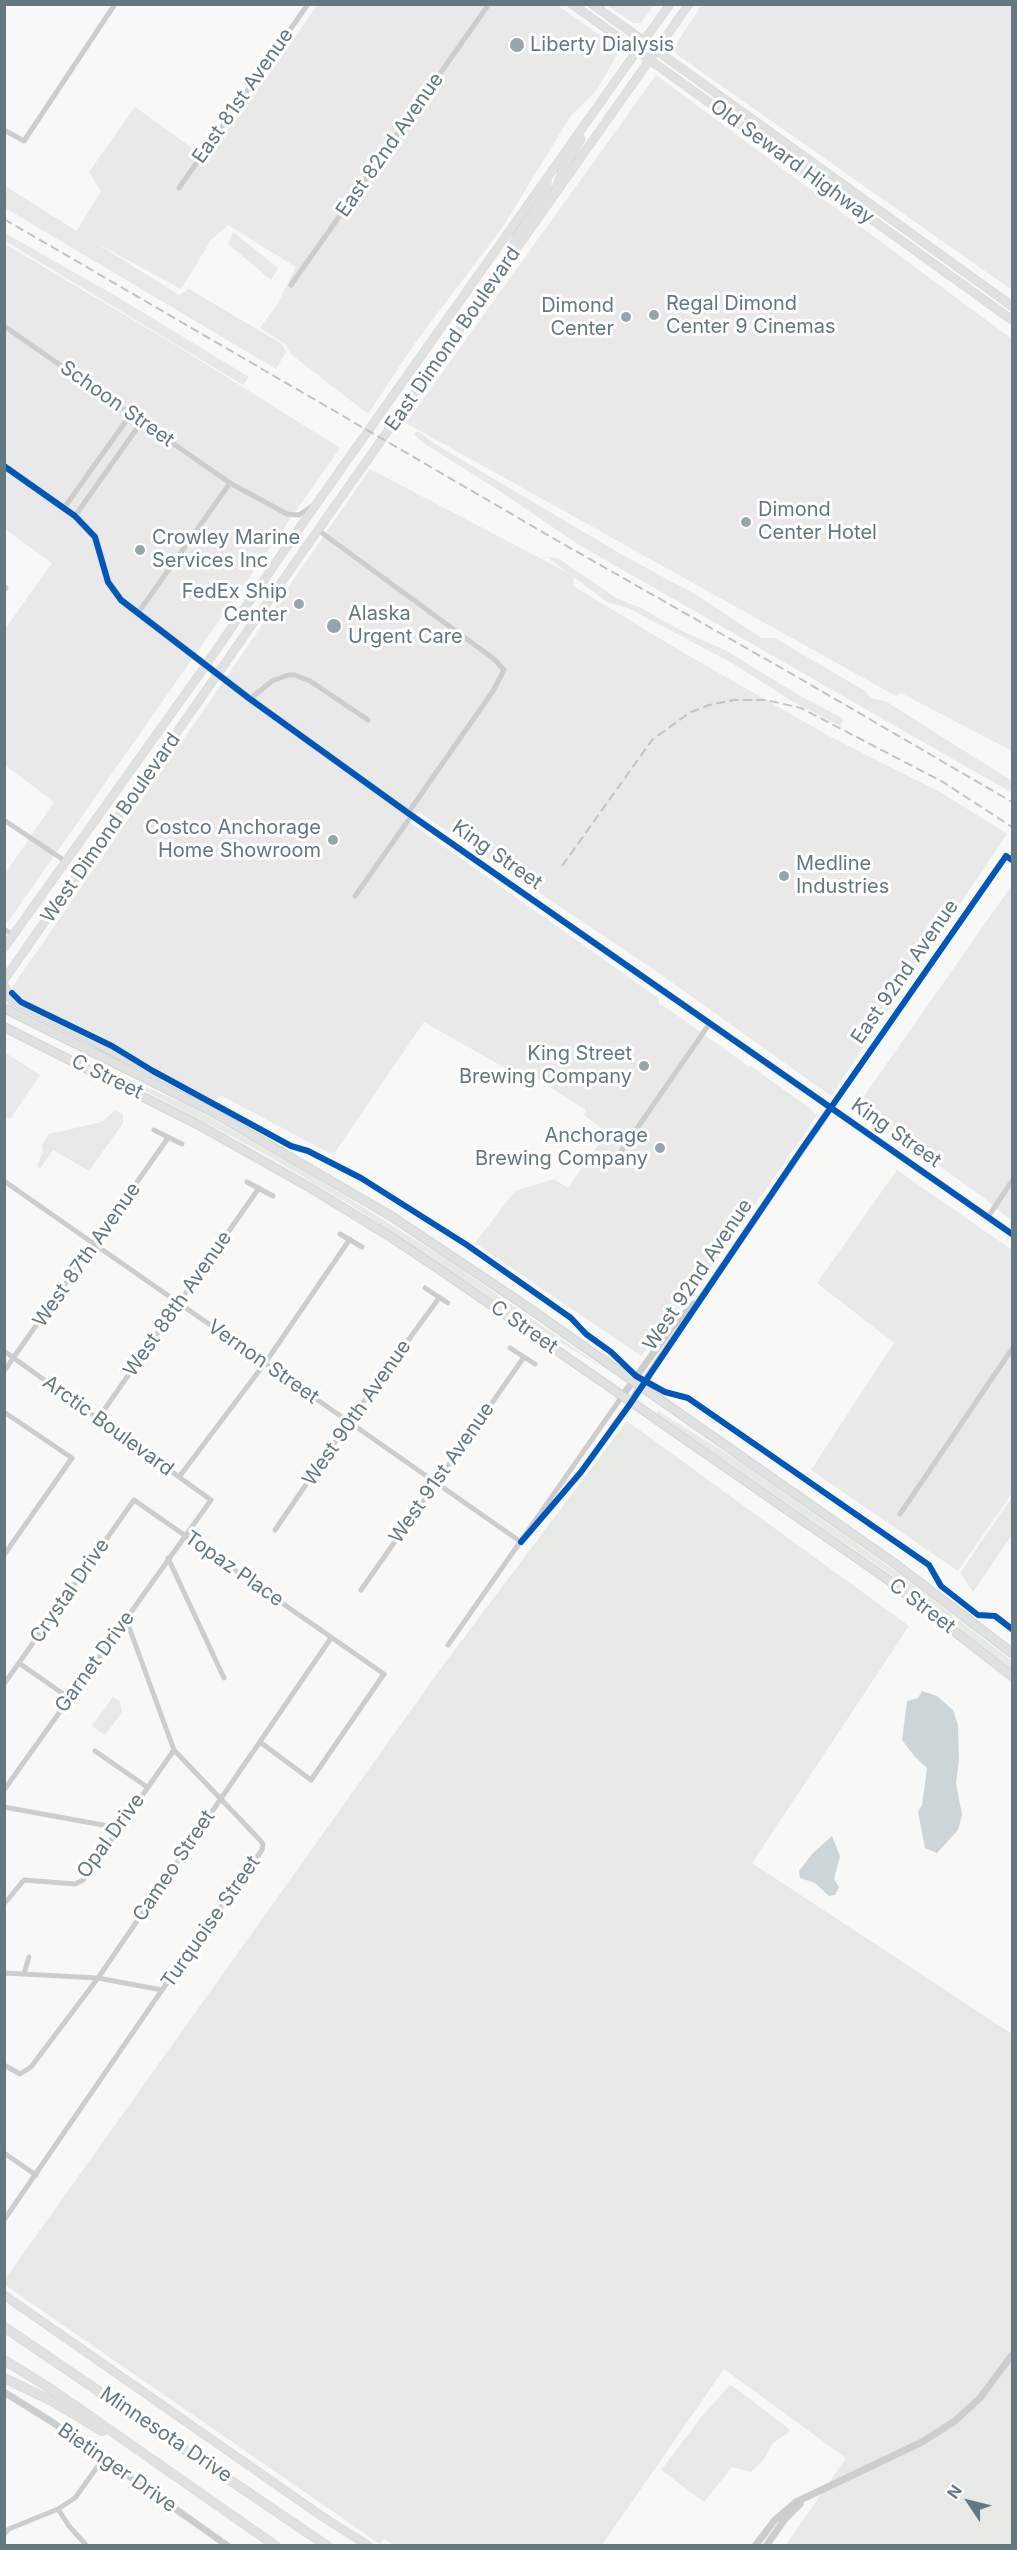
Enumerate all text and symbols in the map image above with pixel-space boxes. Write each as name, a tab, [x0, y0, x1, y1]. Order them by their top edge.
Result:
street label: East 81st Avenue	[187, 24, 299, 168]
place label: Liberty Dialysis	[530, 33, 674, 57]
marker: Liberty Dialysis	[508, 36, 526, 54]
street label: East 82nd Avenue	[331, 68, 449, 222]
street label: Old Seward Highway	[705, 94, 879, 230]
street label: East Dimond Boulevard	[380, 242, 526, 436]
place label: Regal Dimond Center 9 Cinemas	[666, 292, 836, 339]
place label: Dimond Center	[541, 294, 614, 341]
marker: Regal Dimond Center 9 Cinemas	[647, 308, 661, 322]
marker: Dimond Center	[619, 310, 633, 324]
street label: Schoon Street	[55, 356, 179, 452]
place label: Dimond Center Hotel	[758, 498, 877, 545]
marker: Dimond Center Hotel	[739, 515, 753, 529]
place label: Crowley Marine Services Inc	[152, 526, 300, 573]
marker: Crowley Marine Services Inc	[133, 543, 147, 557]
place label: FedEx Ship Center	[182, 580, 287, 627]
marker: FedEx Ship Center	[292, 597, 306, 611]
place label: Alaska Urgent Care	[348, 602, 463, 649]
marker: Alaska Urgent Care	[325, 617, 343, 635]
street label: West Dimond Boulevard	[36, 728, 186, 928]
street label: King Street	[447, 815, 547, 895]
place label: Costco Anchorage Home Showroom	[145, 816, 321, 863]
marker: Costco Anchorage Home Showroom	[326, 833, 340, 847]
place label: Medline Industries	[796, 852, 889, 899]
marker: Medline Industries	[777, 869, 791, 883]
street label: East 92nd Avenue	[846, 895, 964, 1049]
place label: King Street Brewing Company	[459, 1042, 632, 1089]
street label: C Street	[67, 1049, 147, 1105]
marker: King Street Brewing Company	[637, 1059, 651, 1073]
street label: King Street	[846, 1093, 946, 1173]
place label: Anchorage Brewing Company	[475, 1124, 648, 1171]
marker: Anchorage Brewing Company	[653, 1141, 667, 1155]
street label: West 87th Avenue	[28, 1178, 146, 1332]
street label: West 92nd Avenue	[638, 1195, 758, 1355]
street label: West 88th Avenue	[119, 1227, 237, 1381]
street label: C Street	[486, 1295, 562, 1359]
street label: Vernon Street	[203, 1315, 323, 1409]
street label: West 90th Avenue	[298, 1335, 416, 1491]
street label: Arctic Boulevard	[38, 1371, 178, 1481]
street label: West 91st Avenue	[384, 1398, 500, 1548]
street label: Topaz Place	[180, 1526, 288, 1612]
street label: Crystal Drive	[25, 1534, 115, 1648]
street label: C Street	[884, 1573, 960, 1639]
street label: Garnet Drive	[50, 1607, 140, 1717]
street label: Opal Drive	[72, 1789, 150, 1883]
street label: Cameo Street	[128, 1806, 220, 1926]
street label: Turquoise Street	[157, 1851, 265, 1993]
street label: Minnesota Drive	[96, 2382, 236, 2488]
street label: Bietinger Drive	[53, 2418, 181, 2518]
north arrow	[939, 2472, 999, 2532]
text: N	[943, 2481, 966, 2502]

